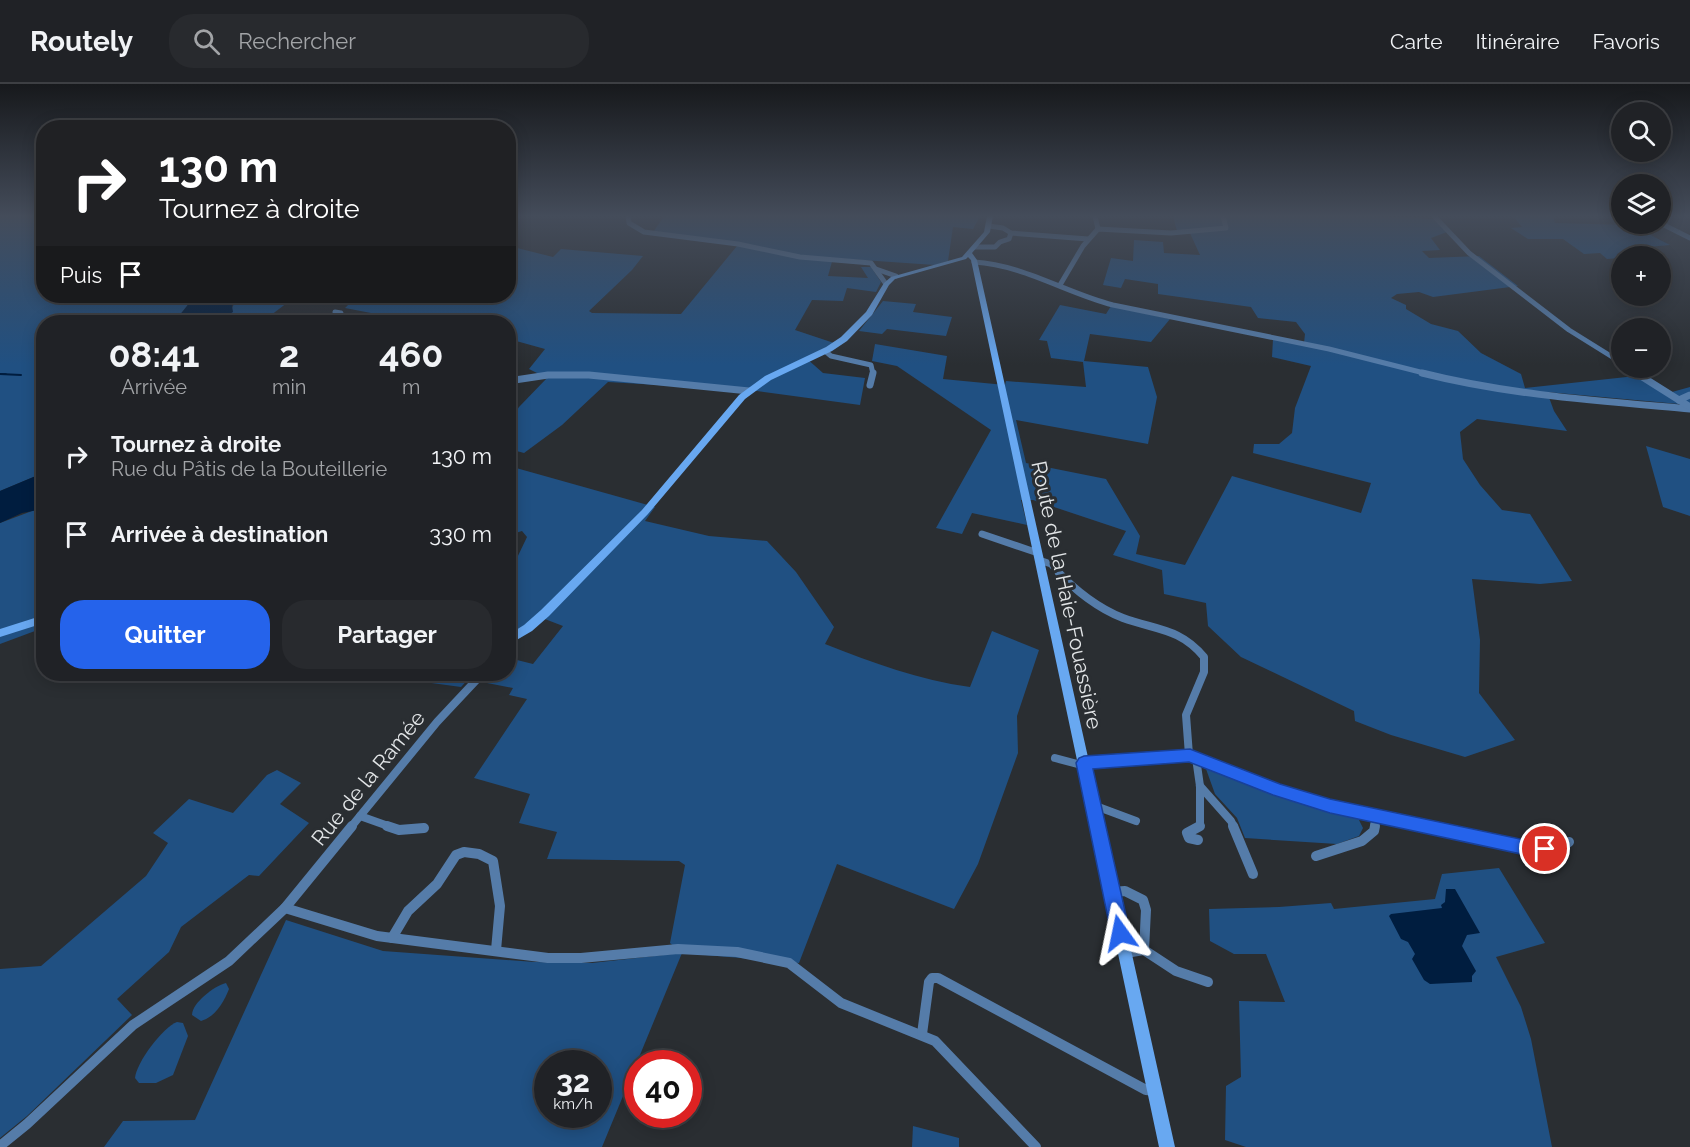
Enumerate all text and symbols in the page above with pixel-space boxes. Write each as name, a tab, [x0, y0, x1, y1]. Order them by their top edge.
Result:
search box	[169, 14, 589, 68]
text: Routely	[30, 25, 133, 58]
icon: search	[190, 25, 223, 58]
text: Rechercher	[238, 28, 356, 54]
text: Carte	[1390, 29, 1442, 54]
text: Itinéraire	[1475, 29, 1559, 54]
text: Favoris	[1592, 29, 1660, 54]
map controls	[1611, 102, 1671, 378]
button: search	[1611, 102, 1671, 162]
text: 130 m	[159, 143, 278, 192]
icon: right	[60, 144, 138, 222]
button: layers	[1611, 174, 1671, 234]
text: Tournez à droite	[159, 193, 360, 224]
button: +	[1611, 246, 1671, 306]
icon: arrive	[114, 258, 147, 291]
text: Puis	[60, 262, 102, 288]
button: −	[1611, 318, 1671, 378]
text: 08:41	[108, 333, 200, 375]
text: 2	[279, 333, 299, 375]
text: 460	[379, 333, 443, 375]
text: Arrivée	[121, 375, 187, 399]
text: min	[272, 375, 306, 399]
text: m	[402, 375, 420, 399]
text: Tournez à droite	[111, 431, 281, 457]
icon: right	[60, 440, 93, 473]
text: 130 m	[432, 443, 492, 469]
text: Rue du Pâtis de la Bouteillerie	[111, 457, 387, 481]
street label: Route de la Haie-Fouassière	[1026, 459, 1108, 731]
icon: arrive	[60, 518, 93, 551]
text: Arrivée à destination	[111, 521, 328, 547]
text: 330 m	[429, 521, 492, 547]
button: Quitter	[60, 600, 270, 669]
button: Partager	[282, 600, 492, 669]
street label: Rue de la Ramée	[306, 706, 430, 850]
pin	[1519, 823, 1570, 874]
icon: arrive	[1528, 832, 1561, 865]
position arrow	[1088, 901, 1152, 965]
speed limit sign: 40	[624, 1050, 702, 1128]
text: 32	[556, 1064, 590, 1099]
text: km/h	[553, 1095, 593, 1113]

